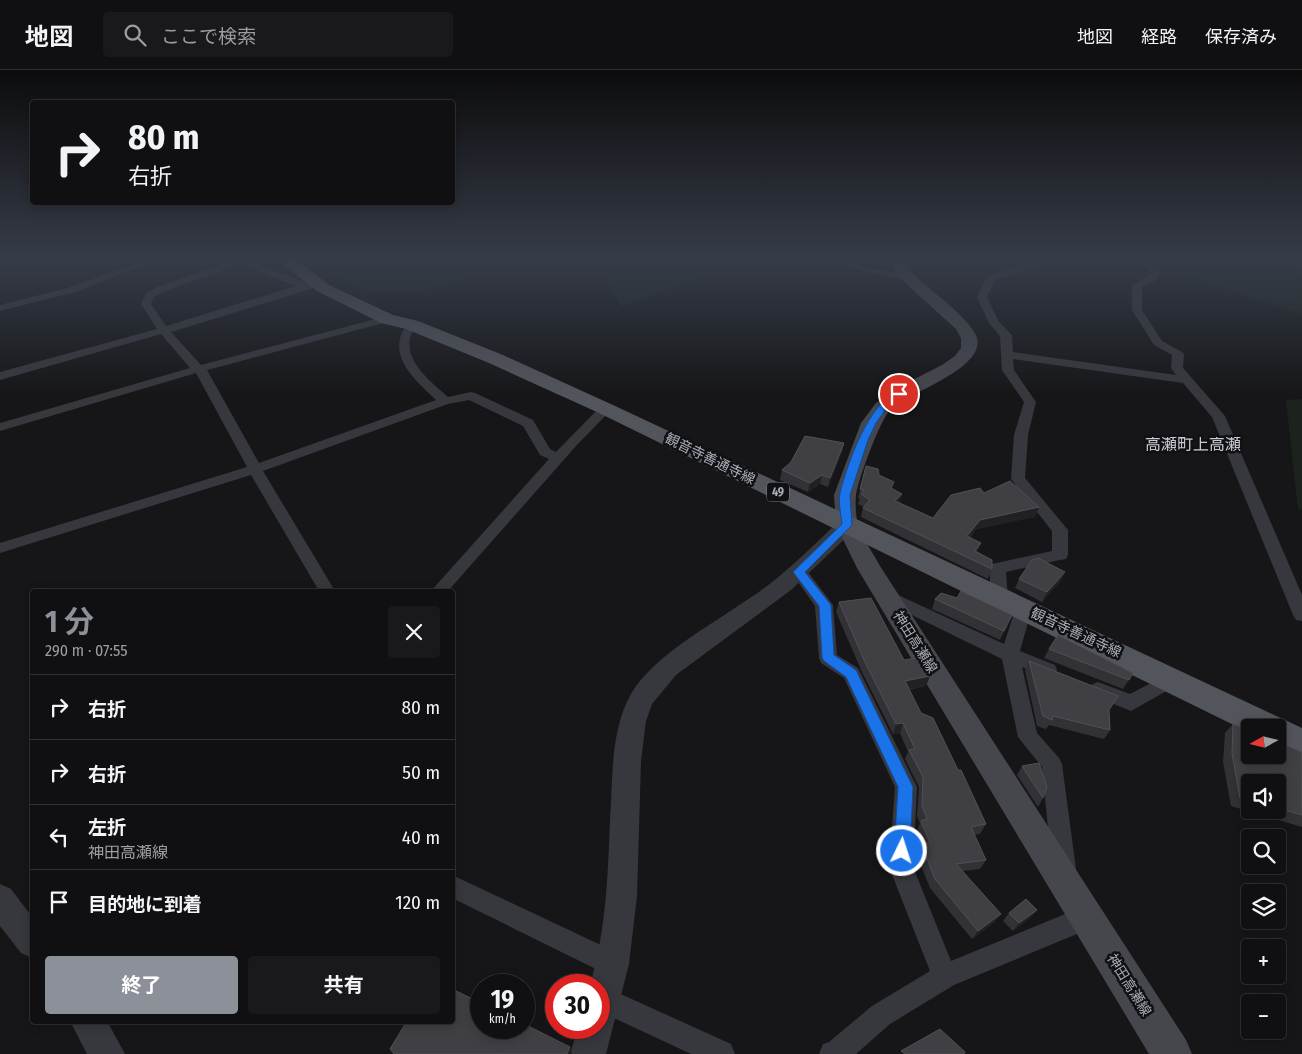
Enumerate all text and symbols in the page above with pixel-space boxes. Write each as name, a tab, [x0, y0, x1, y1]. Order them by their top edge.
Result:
search box	[103, 12, 453, 57]
icon: search	[121, 21, 149, 49]
text: 地図	[25, 23, 73, 51]
text: ここで検索	[161, 25, 256, 48]
text: 地図	[1077, 26, 1113, 48]
text: 経路	[1141, 26, 1177, 48]
text: 保存済み	[1205, 26, 1277, 48]
text: 80 m	[128, 116, 200, 158]
icon: right	[45, 120, 110, 185]
text: 右折	[128, 163, 172, 190]
pin	[878, 373, 920, 415]
icon: arrive	[885, 380, 913, 408]
street label: 観音寺善通寺線	[662, 430, 758, 488]
district label: 高瀬町上高瀬	[1145, 435, 1241, 454]
road number: 49	[767, 482, 789, 502]
text: 1 分	[45, 604, 94, 640]
street label: 観音寺善通寺線	[1028, 605, 1124, 661]
button: close	[388, 606, 440, 658]
street label: 神田高瀬線	[889, 608, 941, 676]
text: 290 m · 07:55	[45, 641, 128, 660]
icon: right	[45, 693, 73, 721]
text: 80 m	[402, 696, 440, 719]
text: 右折	[88, 698, 126, 721]
north arrow	[1241, 719, 1286, 764]
map controls	[1241, 719, 1286, 1039]
icon: right	[45, 758, 73, 786]
text: 50 m	[402, 761, 440, 784]
text: 右折	[88, 763, 126, 786]
button: sound	[1241, 774, 1286, 819]
text: 左折	[88, 816, 126, 839]
icon: left	[45, 823, 73, 851]
position arrow	[875, 824, 927, 876]
text: 40 m	[402, 826, 440, 849]
button: search	[1241, 829, 1286, 874]
text: 神田高瀬線	[88, 843, 168, 862]
button: layers	[1241, 884, 1286, 929]
icon: arrive	[45, 888, 73, 916]
text: 120 m	[395, 891, 440, 914]
text: 目的地に到着	[88, 893, 202, 916]
button: +	[1241, 939, 1286, 984]
street label: 神田高瀬線	[1103, 951, 1155, 1019]
button: 終了	[45, 956, 238, 1014]
button: 共有	[248, 956, 440, 1014]
speed limit sign: 30	[545, 974, 610, 1039]
text: 19	[491, 985, 514, 1015]
button: −	[1241, 994, 1286, 1039]
text: km/h	[489, 1012, 516, 1026]

